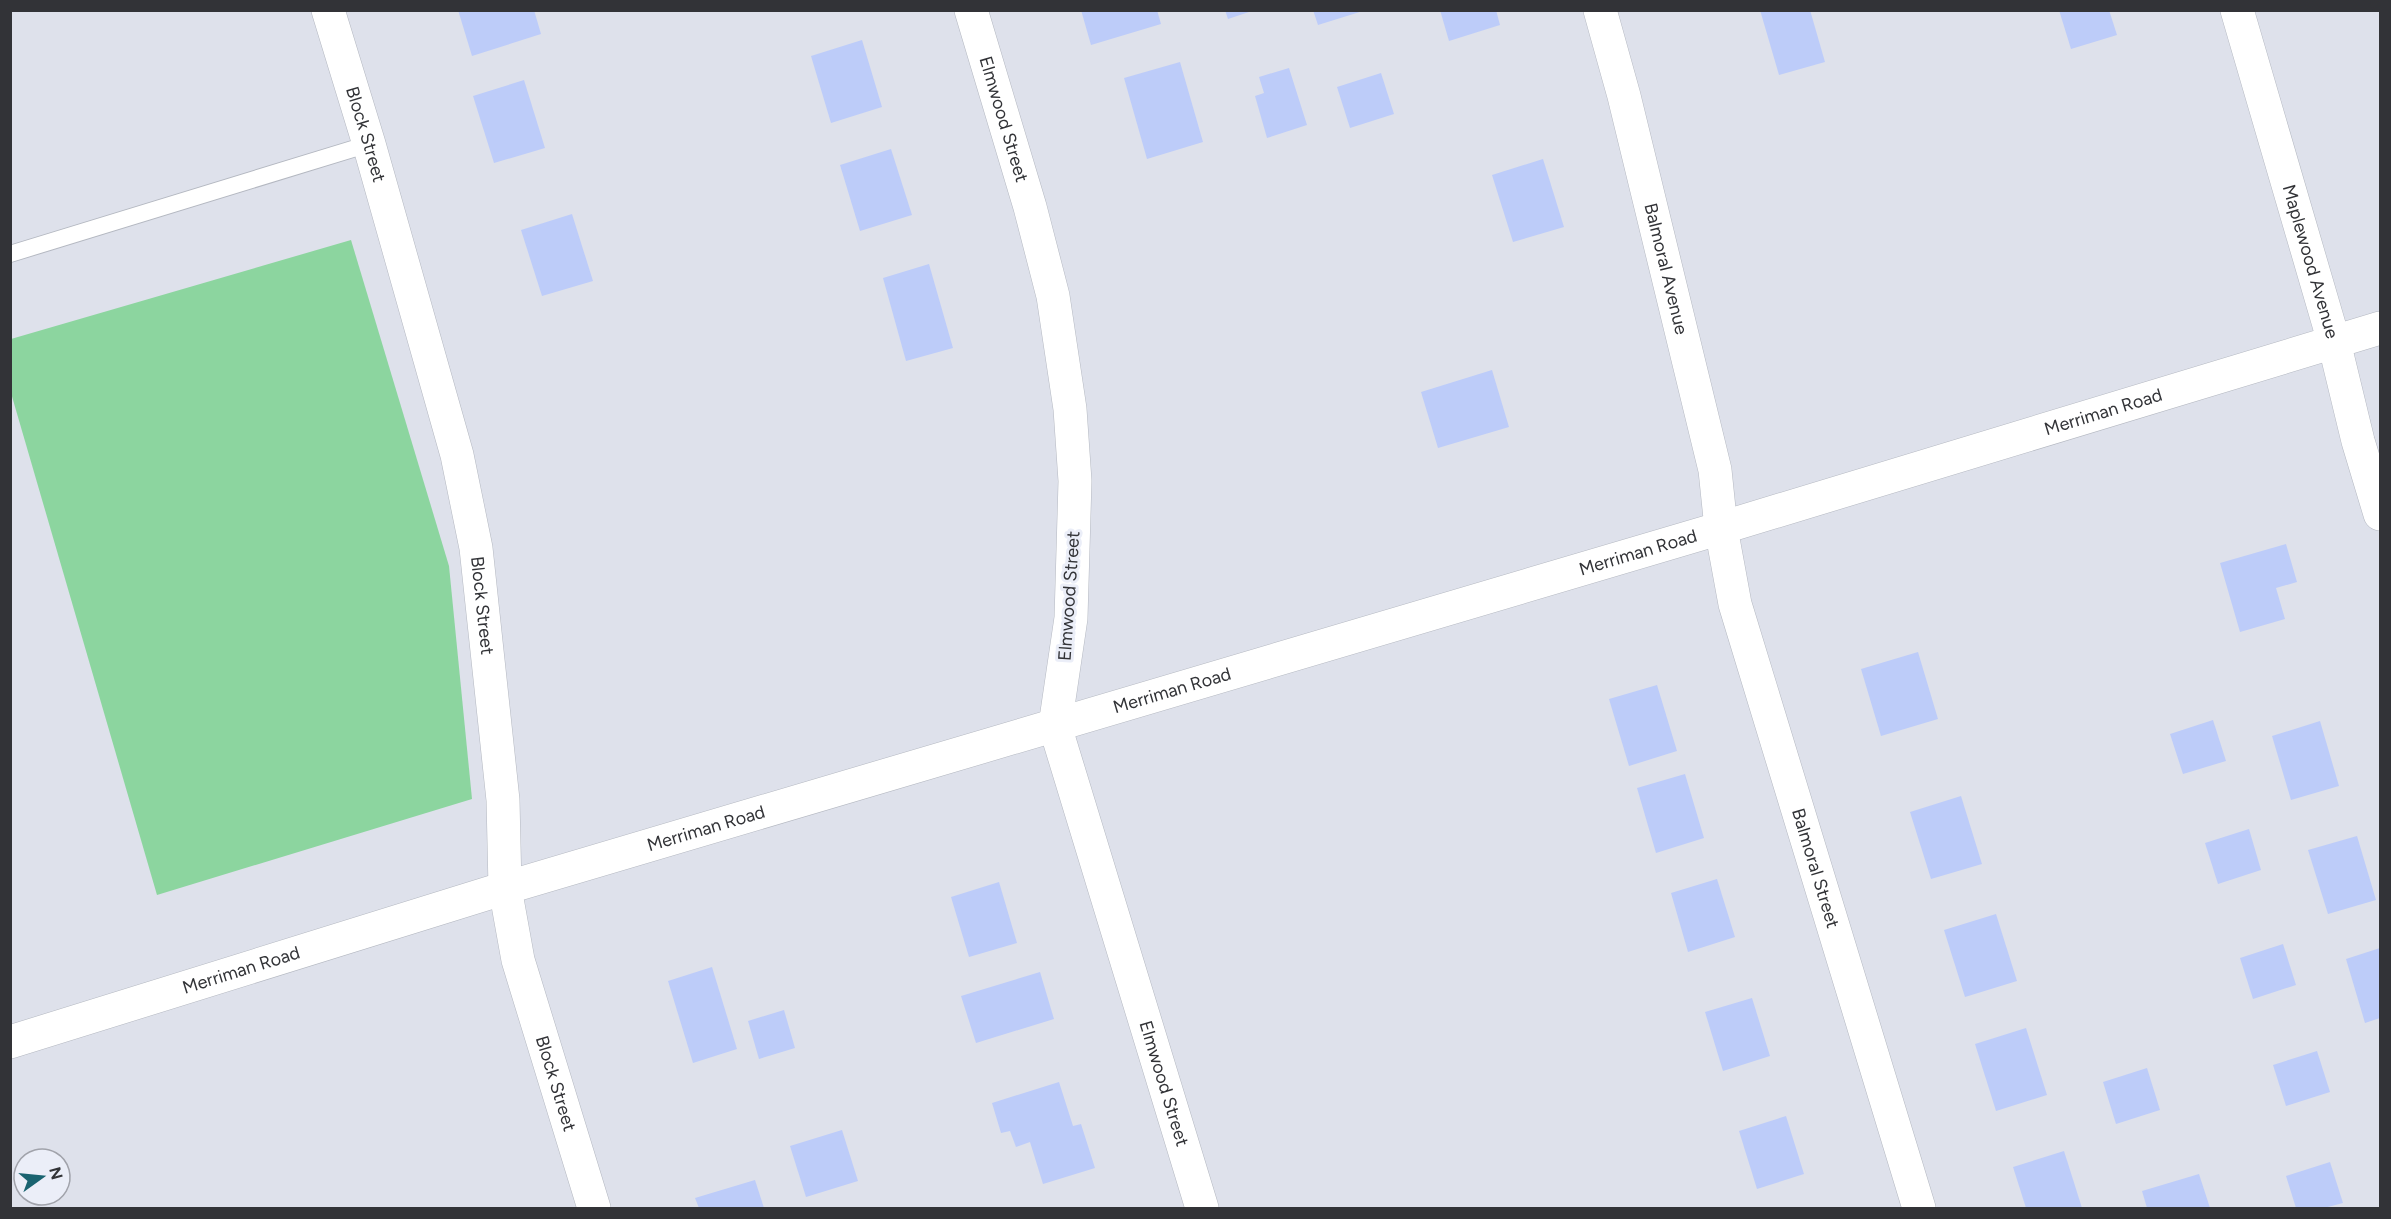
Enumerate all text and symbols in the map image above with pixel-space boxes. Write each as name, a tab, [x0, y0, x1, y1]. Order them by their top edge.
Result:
street label: Elmwood Street	[975, 54, 1033, 185]
street label: Block Street	[341, 84, 390, 185]
street label: Maplewood Avenue	[2278, 182, 2343, 341]
street label: Balmoral Avenue	[1639, 201, 1693, 337]
street label: Merriman Road	[2042, 384, 2165, 440]
street label: Merriman Road	[1576, 525, 1700, 580]
street label: Elmwood Street	[1053, 530, 1085, 662]
street label: Block Street	[466, 555, 498, 656]
street label: Merriman Road	[1110, 663, 1234, 718]
street label: Merriman Road	[644, 801, 768, 856]
street label: Balmoral Street	[1787, 806, 1844, 931]
street label: Merriman Road	[180, 941, 303, 999]
street label: Elmwood Street	[1135, 1018, 1194, 1149]
street label: Block Street	[531, 1033, 581, 1134]
north arrow	[12, 1147, 72, 1207]
text: N	[45, 1165, 67, 1182]

